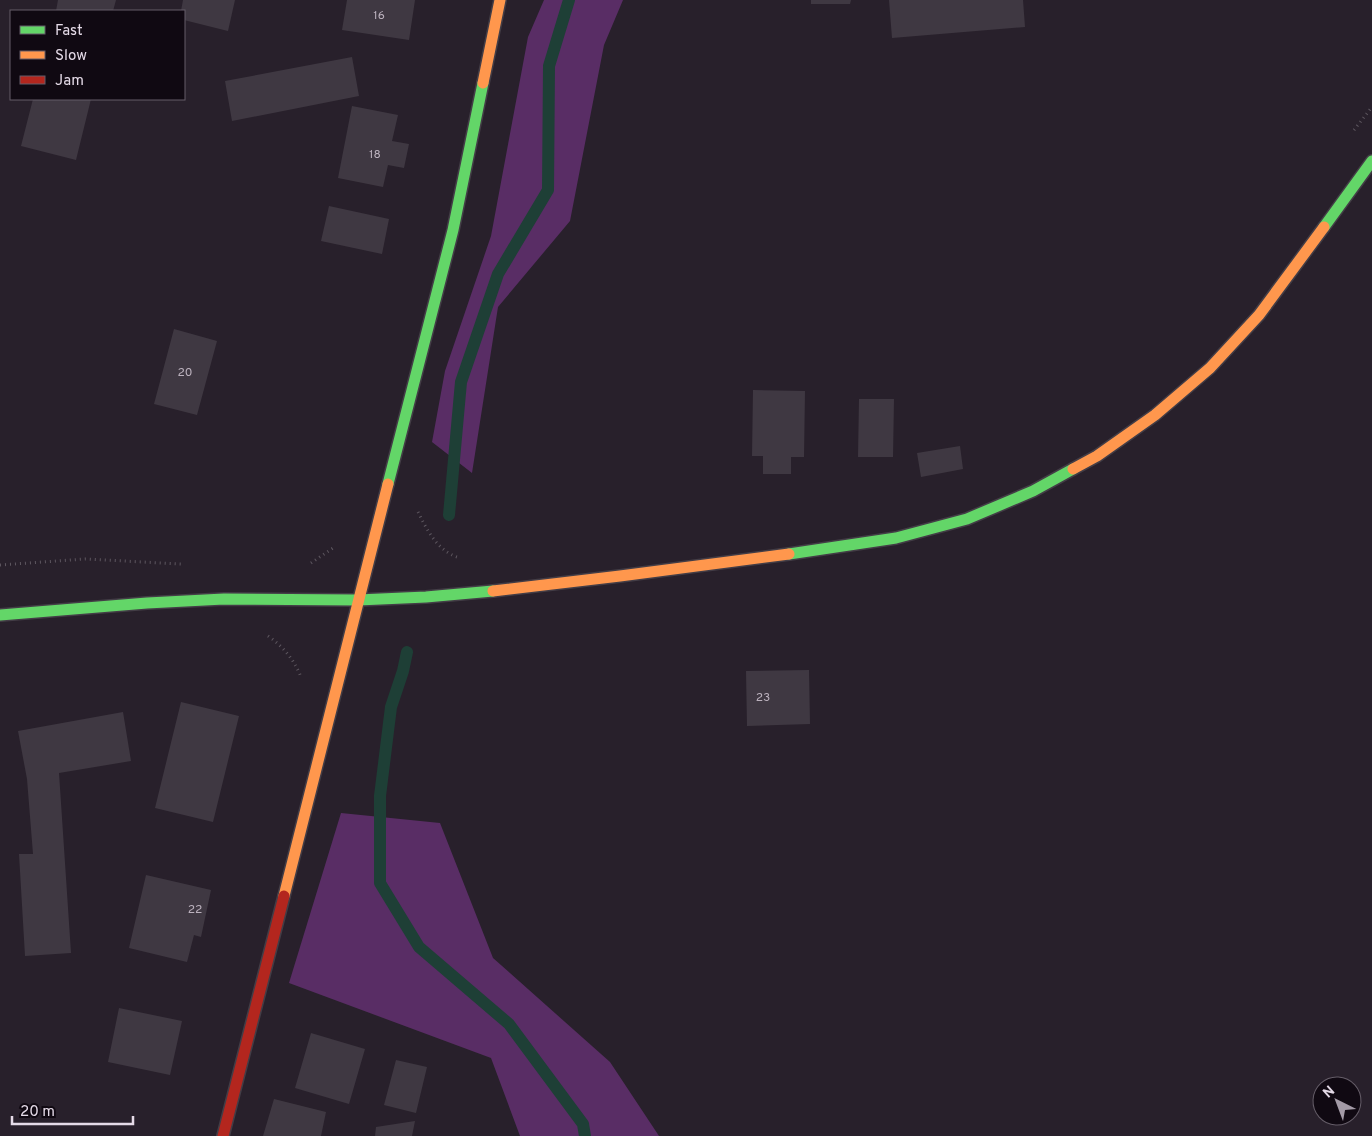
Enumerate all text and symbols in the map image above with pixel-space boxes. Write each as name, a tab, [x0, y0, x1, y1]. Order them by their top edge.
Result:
house number: 16	[373, 8, 385, 24]
legend	[10, 10, 185, 100]
text: Fast	[55, 22, 83, 41]
text: Slow	[55, 47, 87, 66]
text: Jam	[55, 72, 84, 91]
house number: 18	[369, 147, 381, 163]
house number: 20	[177, 365, 193, 381]
house number: 23	[756, 690, 770, 706]
house number: 22	[188, 902, 202, 918]
north arrow	[1312, 1076, 1362, 1126]
text: N	[1320, 1083, 1339, 1102]
scale bar	[12, 1094, 134, 1126]
text: 20 m	[20, 1103, 55, 1122]

